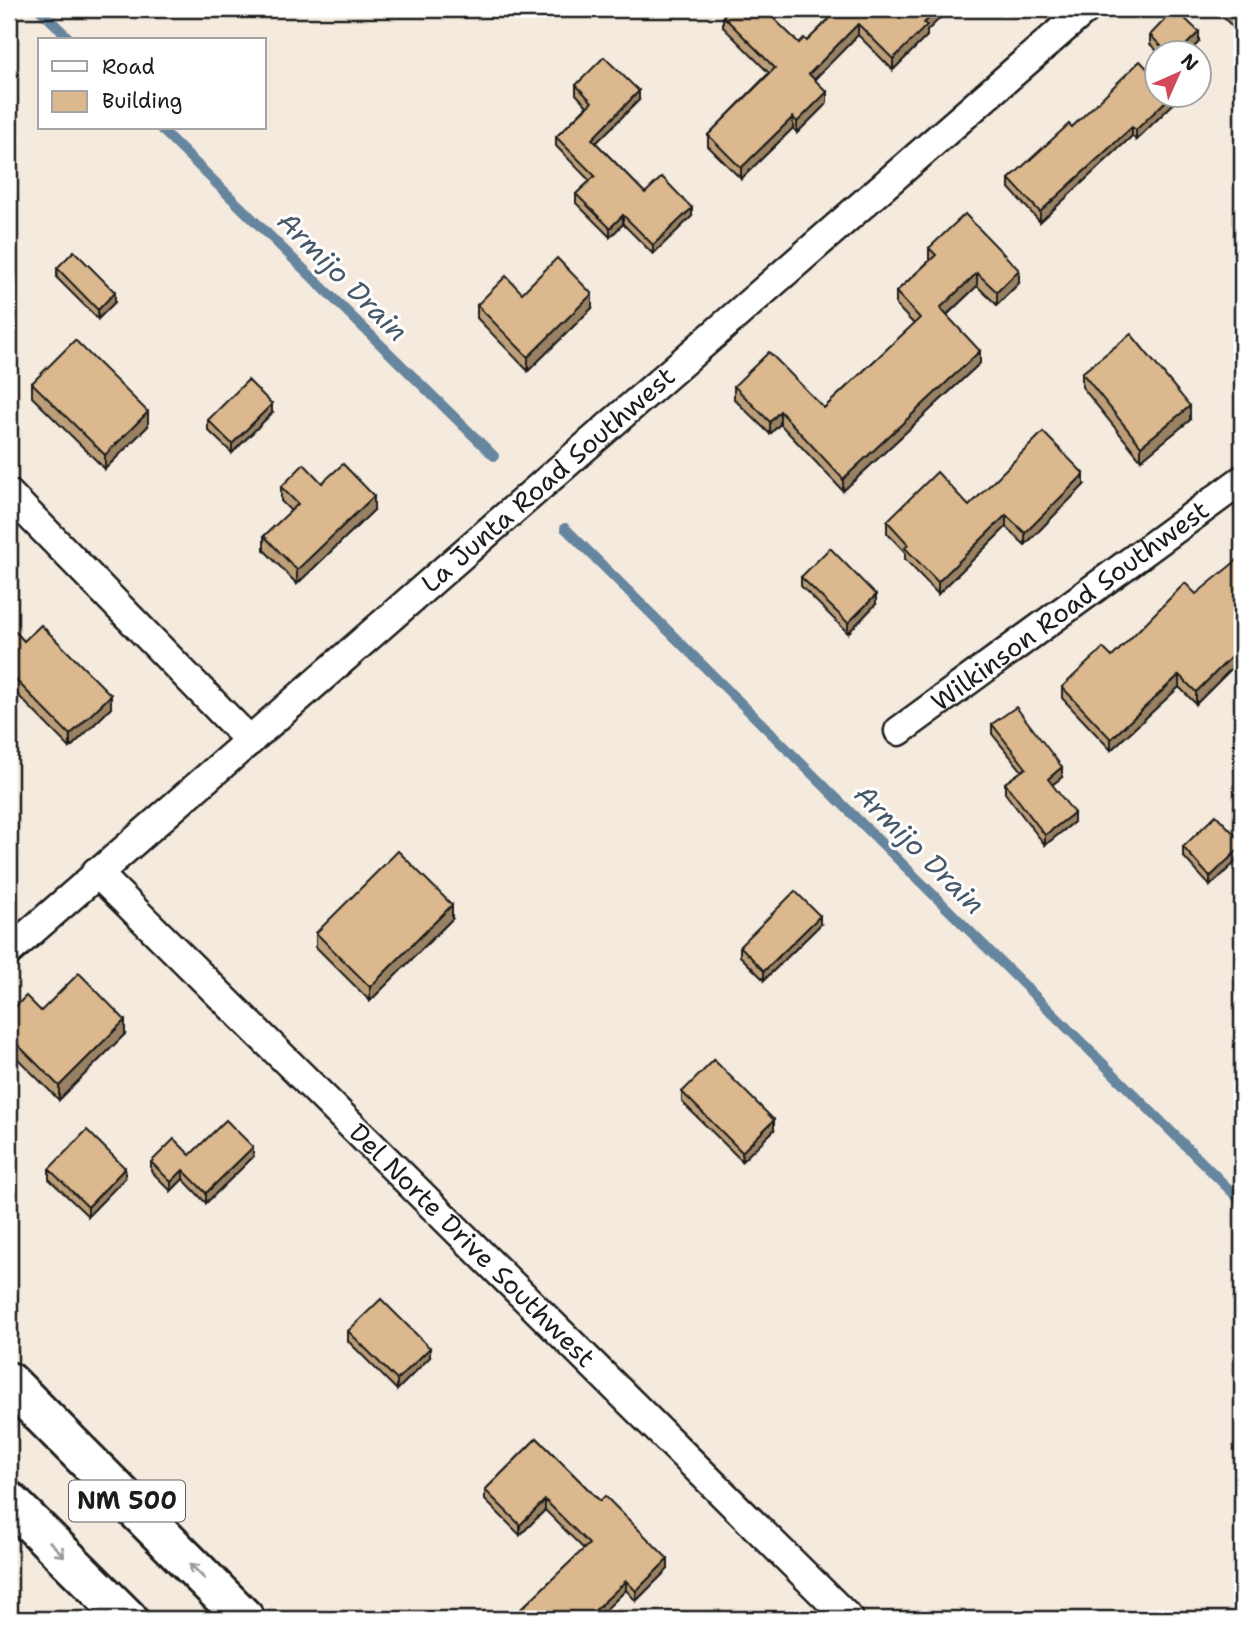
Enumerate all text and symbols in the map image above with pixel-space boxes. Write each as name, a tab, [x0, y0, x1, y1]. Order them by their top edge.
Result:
legend	[38, 38, 266, 130]
north arrow	[1142, 38, 1212, 108]
text: N	[1176, 48, 1204, 76]
text: Road	[102, 53, 155, 81]
text: Building	[102, 87, 182, 115]
water label: Armijo Drain	[269, 202, 417, 350]
street label: La Junta Road Southwest	[413, 359, 682, 600]
street label: Wilkinson Road Southwest	[924, 492, 1216, 719]
water label: Armijo Drain	[846, 775, 994, 923]
street label: Del Norte Drive Southwest	[342, 1115, 603, 1375]
road number: NM 500	[69, 1480, 185, 1521]
one-way arrow	[48, 1541, 65, 1558]
one-way arrow	[189, 1563, 206, 1580]

